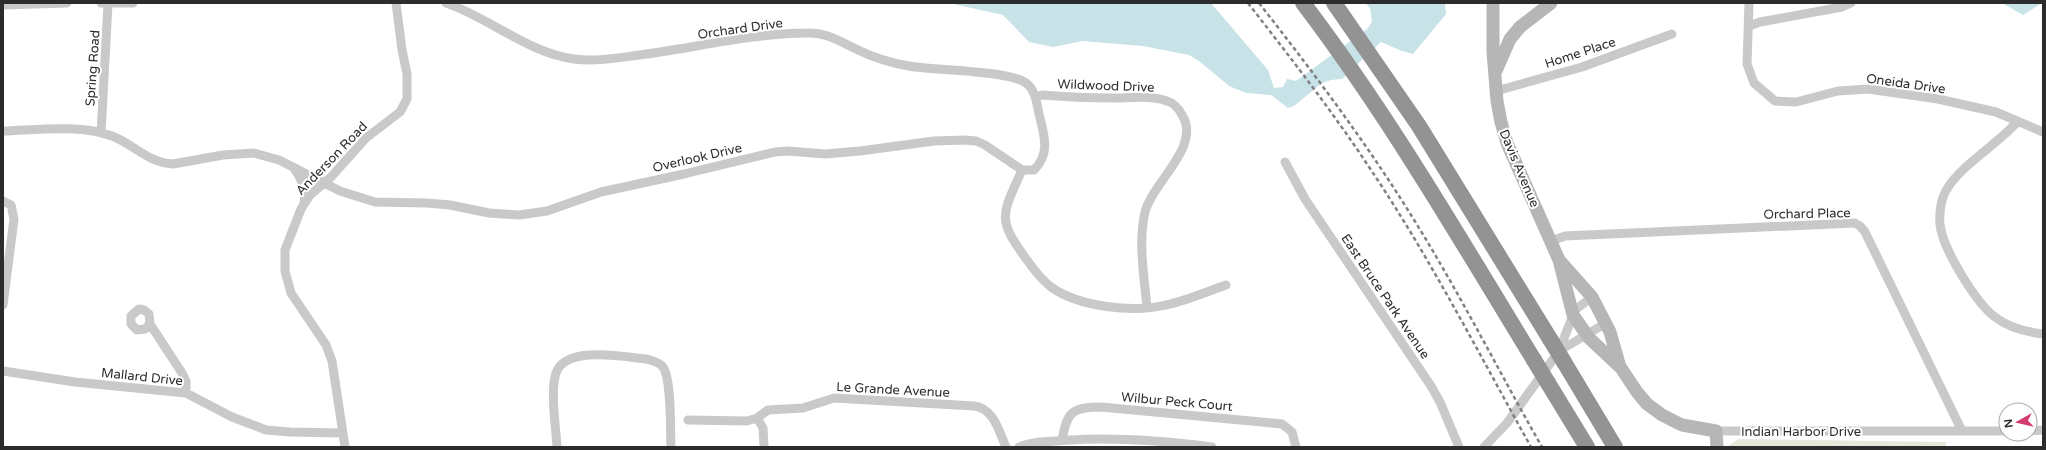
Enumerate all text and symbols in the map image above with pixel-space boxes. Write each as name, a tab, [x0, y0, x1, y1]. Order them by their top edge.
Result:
street label: Orchard Drive	[697, 15, 784, 43]
street label: Spring Road	[82, 29, 104, 107]
street label: Home Place	[1543, 34, 1618, 72]
street label: Oneida Drive	[1865, 71, 1947, 97]
street label: Wildwood Drive	[1057, 76, 1155, 96]
street label: Anderson Road	[293, 119, 371, 199]
street label: Davis Avenue	[1495, 127, 1543, 210]
street label: Overlook Drive	[651, 140, 743, 176]
street label: Orchard Place	[1763, 205, 1851, 223]
street label: East Bruce Park Avenue	[1337, 231, 1433, 362]
street label: Mallard Drive	[100, 365, 184, 389]
street label: Le Grande Avenue	[836, 379, 950, 401]
street label: Wilbur Peck Court	[1120, 389, 1233, 415]
north arrow	[1998, 402, 2038, 442]
text: N	[2002, 418, 2016, 429]
street label: Indian Harbor Drive	[1741, 424, 1861, 440]

